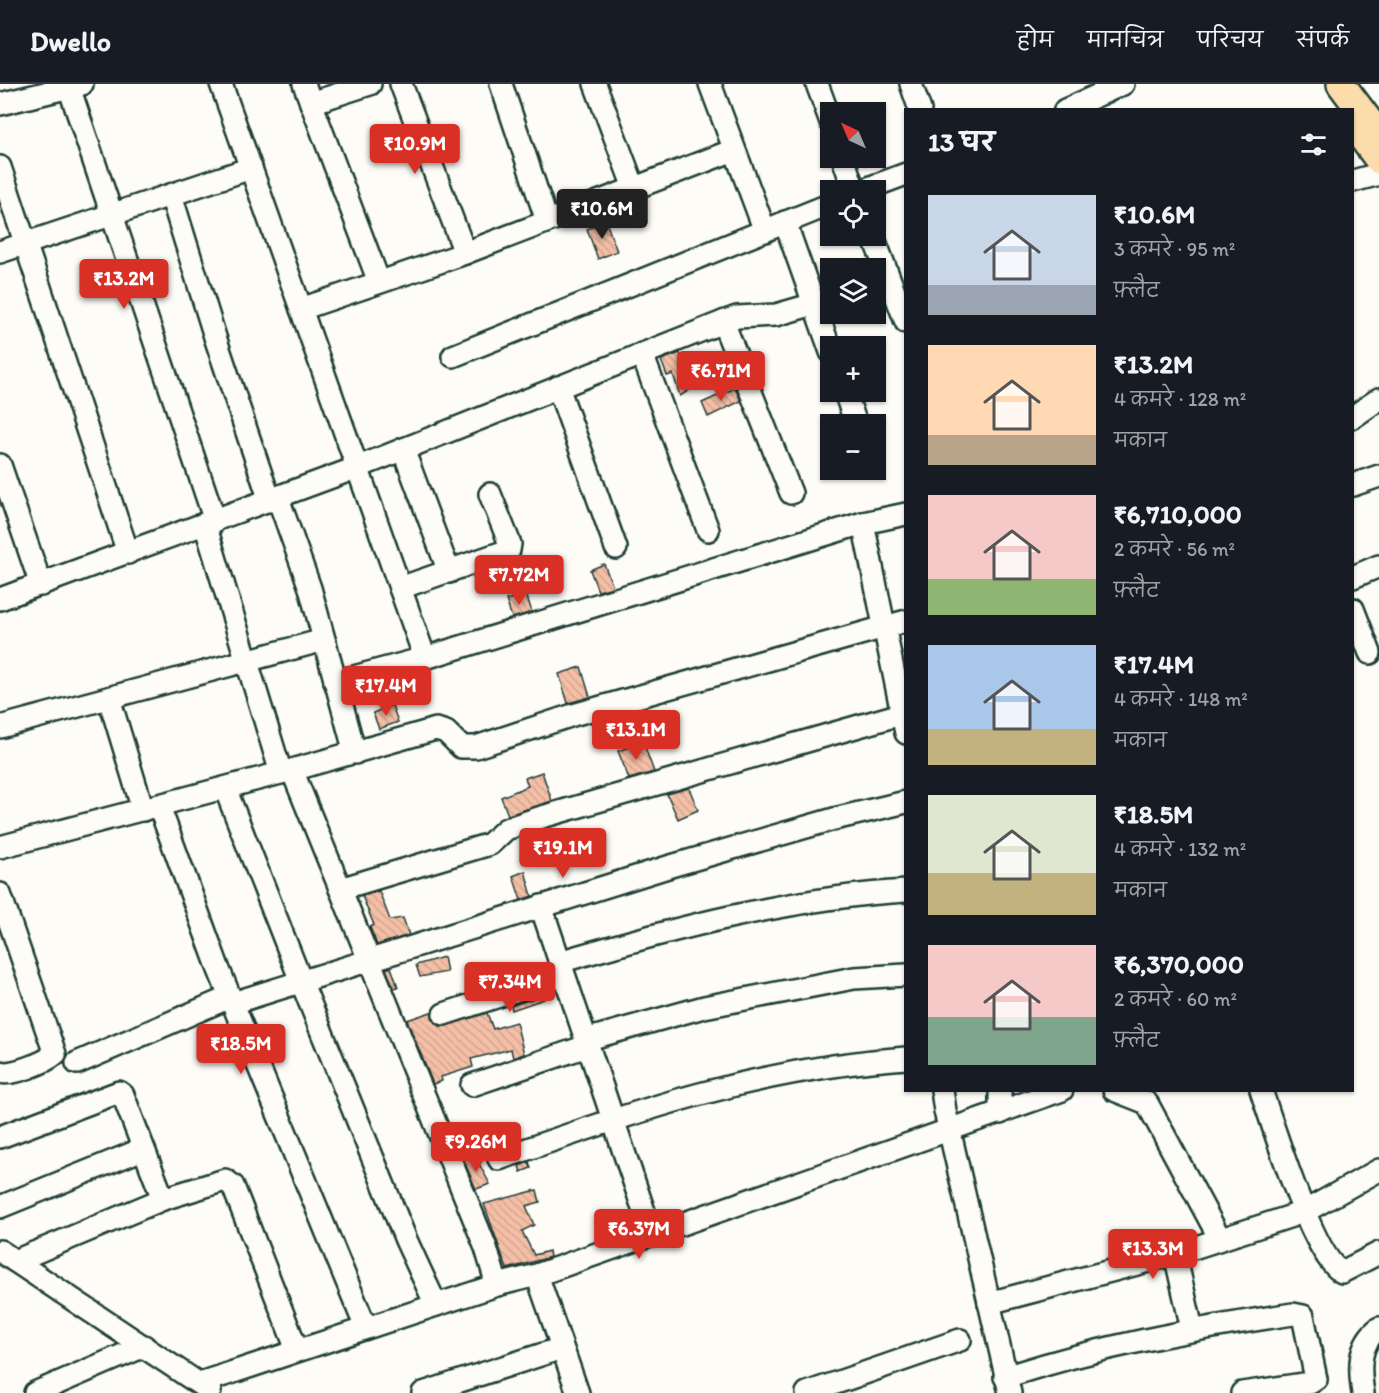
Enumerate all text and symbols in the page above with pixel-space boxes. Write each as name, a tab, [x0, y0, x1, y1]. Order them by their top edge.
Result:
text: Dwello	[30, 24, 111, 58]
text: होम	[1017, 27, 1054, 52]
text: मानचित्र	[1087, 27, 1164, 52]
text: परिचय	[1197, 27, 1263, 52]
text: संपर्क	[1296, 27, 1349, 52]
north arrow	[820, 102, 886, 168]
map controls	[820, 102, 886, 480]
pin: ₹10.9M	[366, 124, 464, 175]
text: 13 घर	[928, 126, 995, 158]
icon: filters	[1297, 128, 1330, 161]
text: ₹10.9M	[384, 131, 446, 155]
button: locate	[820, 180, 886, 246]
pin: ₹10.6M	[553, 189, 651, 240]
text: ₹10.6M	[571, 196, 633, 220]
text: ₹10.6M	[1114, 198, 1195, 230]
icon: home	[976, 219, 1048, 291]
text: 3 कमरे · 95 m²	[1114, 237, 1235, 261]
button: layers	[820, 258, 886, 324]
pin: ₹13.2M	[75, 259, 173, 310]
text: ₹13.2M	[93, 266, 155, 290]
text: फ़्लैट	[1114, 278, 1160, 302]
button: +	[820, 336, 886, 402]
text: ₹13.2M	[1114, 348, 1193, 380]
pin: ₹6.71M	[672, 351, 770, 402]
text: ₹6.71M	[691, 358, 751, 382]
icon: home	[976, 369, 1048, 441]
text: 4 कमरे · 128 m²	[1114, 387, 1246, 411]
button: −	[820, 414, 886, 480]
text: मकान	[1114, 428, 1167, 452]
text: ₹6,710,000	[1114, 498, 1242, 530]
icon: home	[976, 519, 1048, 591]
text: 2 कमरे · 56 m²	[1114, 537, 1235, 561]
pin: ₹7.72M	[470, 555, 568, 606]
text: ₹7.72M	[489, 562, 549, 586]
text: फ़्लैट	[1114, 578, 1160, 602]
text: ₹17.4M	[1114, 648, 1194, 680]
pin: ₹17.4M	[337, 666, 435, 717]
icon: home	[976, 669, 1048, 741]
text: ₹17.4M	[355, 673, 417, 697]
text: 4 कमरे · 148 m²	[1114, 687, 1248, 711]
pin: ₹13.1M	[587, 710, 685, 761]
text: ₹13.1M	[606, 717, 666, 741]
text: मकान	[1114, 728, 1167, 752]
text: ₹18.5M	[1114, 798, 1193, 830]
icon: home	[976, 819, 1048, 891]
pin: ₹19.1M	[514, 828, 612, 879]
text: ₹19.1M	[533, 835, 593, 859]
text: 4 कमरे · 132 m²	[1114, 837, 1246, 861]
text: मकान	[1114, 878, 1167, 902]
text: ₹6,370,000	[1114, 948, 1244, 980]
pin: ₹7.34M	[461, 962, 559, 1013]
text: ₹7.34M	[478, 969, 542, 993]
icon: home	[976, 969, 1048, 1041]
text: 2 कमरे · 60 m²	[1114, 987, 1237, 1011]
pin: ₹18.5M	[192, 1024, 290, 1075]
text: फ़्लैट	[1114, 1028, 1160, 1052]
text: ₹18.5M	[210, 1031, 272, 1055]
pin: ₹9.26M	[427, 1122, 525, 1173]
text: ₹9.26M	[445, 1129, 507, 1153]
pin: ₹6.37M	[590, 1209, 688, 1260]
text: ₹6.37M	[608, 1216, 670, 1240]
pin: ₹13.3M	[1104, 1229, 1202, 1280]
text: ₹13.3M	[1122, 1236, 1184, 1260]

